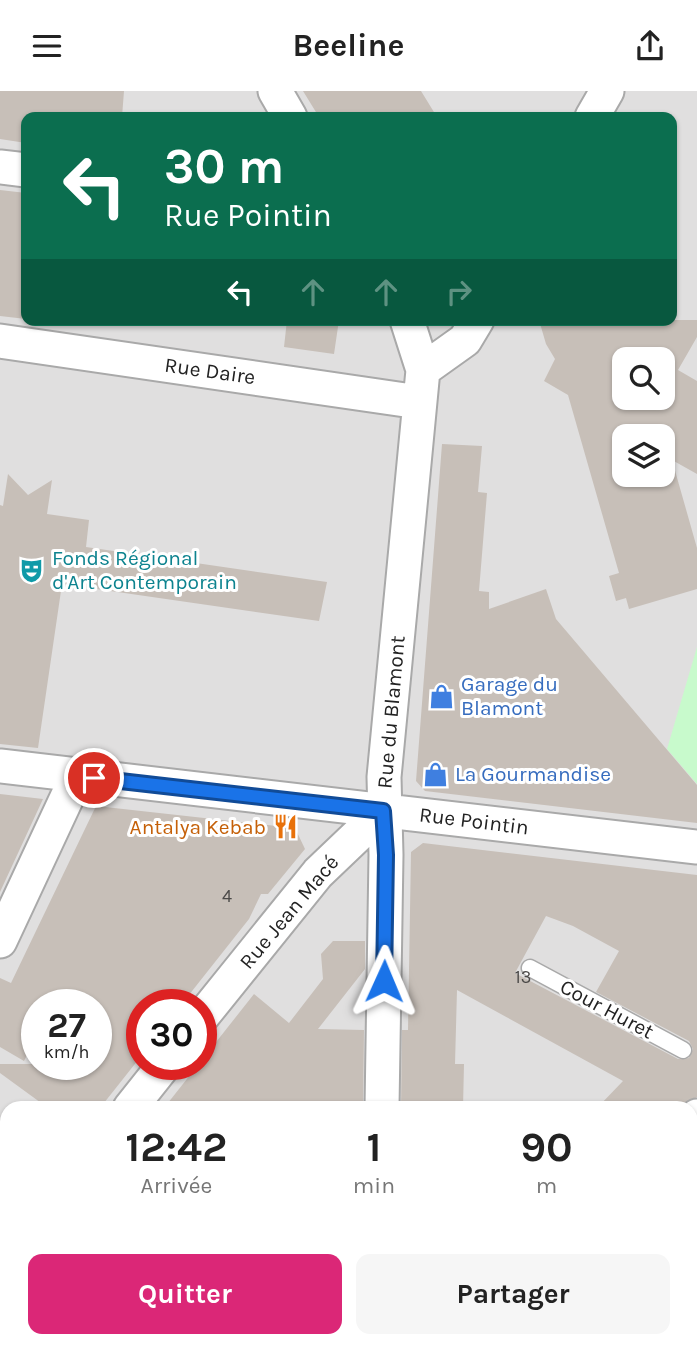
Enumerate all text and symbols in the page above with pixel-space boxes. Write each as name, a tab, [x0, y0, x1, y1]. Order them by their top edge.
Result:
icon: menu	[28, 27, 66, 65]
text: Beeline	[293, 27, 404, 64]
icon: share	[631, 27, 669, 65]
text: 30 m	[164, 138, 284, 195]
icon: left	[49, 140, 140, 231]
text: Rue Pointin	[164, 197, 332, 234]
icon: left	[221, 273, 259, 311]
icon: ahead	[294, 273, 332, 311]
icon: ahead	[367, 273, 405, 311]
icon: right	[440, 273, 478, 311]
map controls	[612, 347, 675, 487]
button: search	[612, 347, 675, 410]
street label: Rue Daire	[163, 353, 257, 389]
button: layers	[612, 424, 675, 487]
place label: Fonds Régional d'Art Contemporain	[52, 546, 237, 594]
theatre icon: Fonds Régional d'Art Contemporain	[18, 556, 46, 584]
street label: Rue du Blamont	[372, 634, 410, 790]
place label: Garage du Blamont	[461, 672, 558, 720]
shop icon: Garage du Blamont	[427, 682, 455, 710]
pin	[64, 748, 124, 808]
icon: arrive	[75, 759, 113, 797]
shop icon: La Gourmandise	[421, 760, 449, 788]
place label: La Gourmandise	[455, 762, 611, 786]
street label: Rue Pointin	[418, 802, 530, 840]
restaurant icon: Antalya Kebab	[272, 813, 300, 841]
place label: Antalya Kebab	[130, 815, 266, 839]
street label: Rue Jean Macé	[235, 850, 343, 974]
house number: 4	[222, 885, 232, 907]
position arrow	[347, 944, 421, 1018]
house number: 13	[515, 966, 531, 988]
street label: Cour Huret	[556, 974, 658, 1044]
speed limit sign: 30	[126, 989, 217, 1080]
text: 27	[47, 1005, 86, 1046]
text: km/h	[44, 1041, 89, 1063]
text: 12:42	[125, 1122, 227, 1172]
text: 1	[366, 1122, 381, 1172]
text: 90	[520, 1122, 573, 1172]
text: Arrivée	[140, 1172, 212, 1199]
text: min	[353, 1172, 395, 1199]
text: m	[536, 1172, 557, 1199]
button: Quitter	[28, 1254, 342, 1334]
button: Partager	[356, 1254, 670, 1334]

